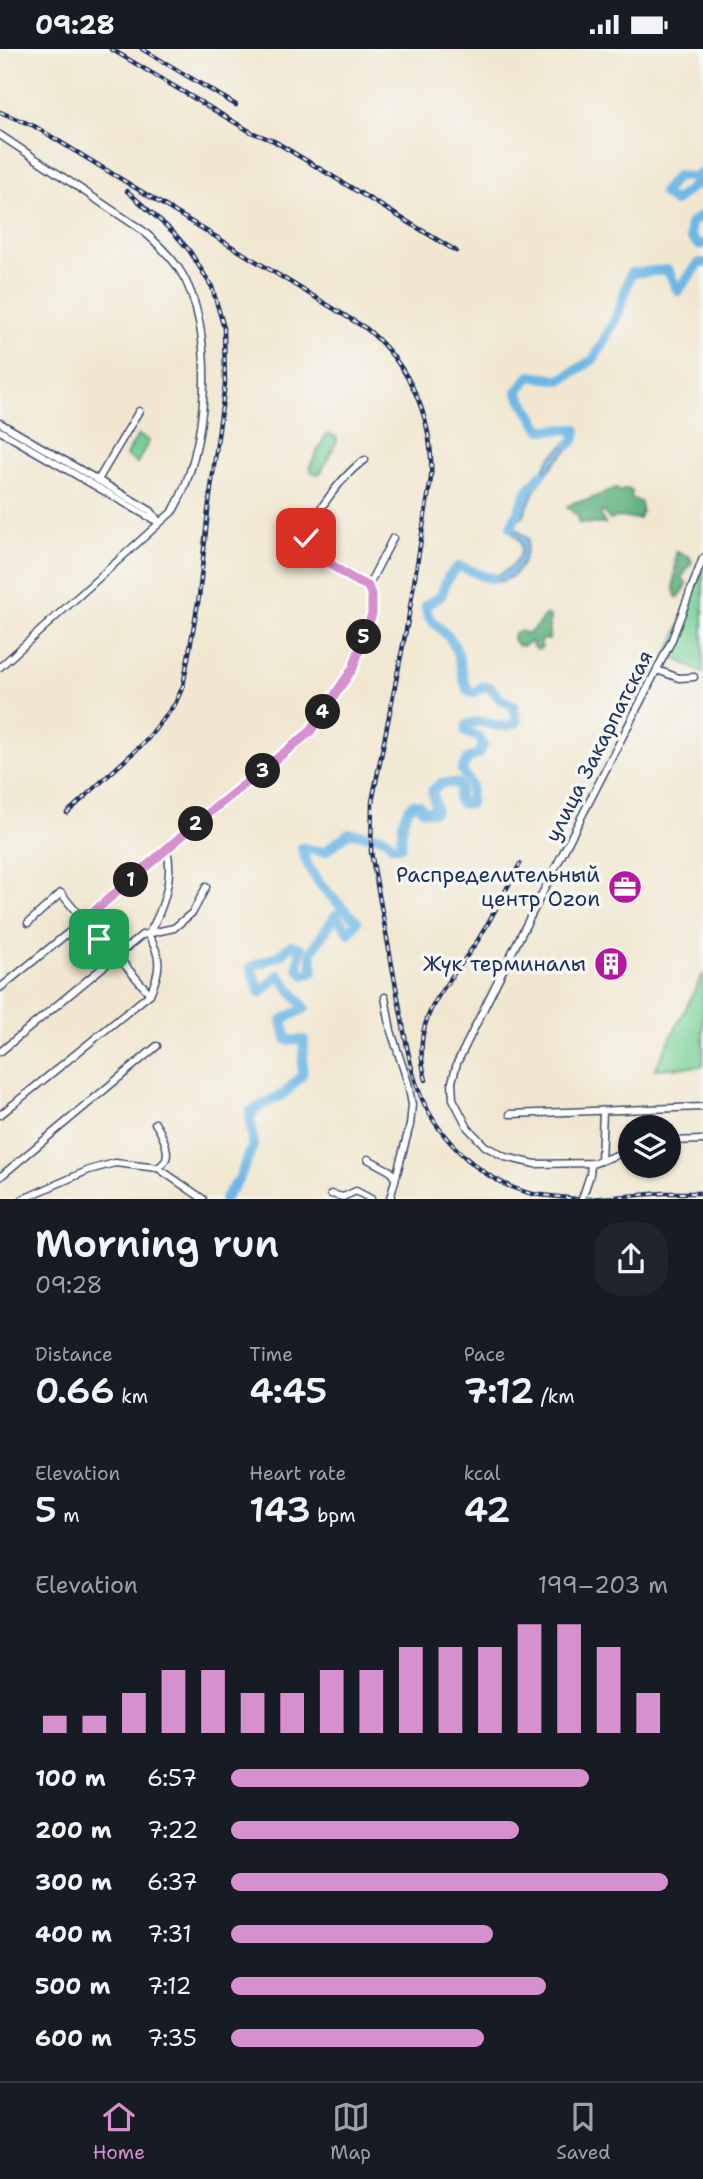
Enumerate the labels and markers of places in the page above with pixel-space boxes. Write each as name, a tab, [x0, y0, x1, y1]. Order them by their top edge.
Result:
pin	[276, 508, 336, 568]
pin: 5	[346, 619, 382, 655]
pin: 4	[306, 695, 340, 729]
pin: 3	[246, 753, 280, 789]
pin: 2	[178, 807, 214, 841]
place label: Распределительный центр Ozon	[396, 861, 600, 913]
pin: 1	[114, 863, 148, 897]
office icon: Распределительный центр Ozon	[606, 868, 644, 906]
pin	[69, 909, 129, 969]
building icon: Жүк терминалы	[592, 945, 630, 983]
place label: Жүк терминалы	[423, 950, 586, 978]

